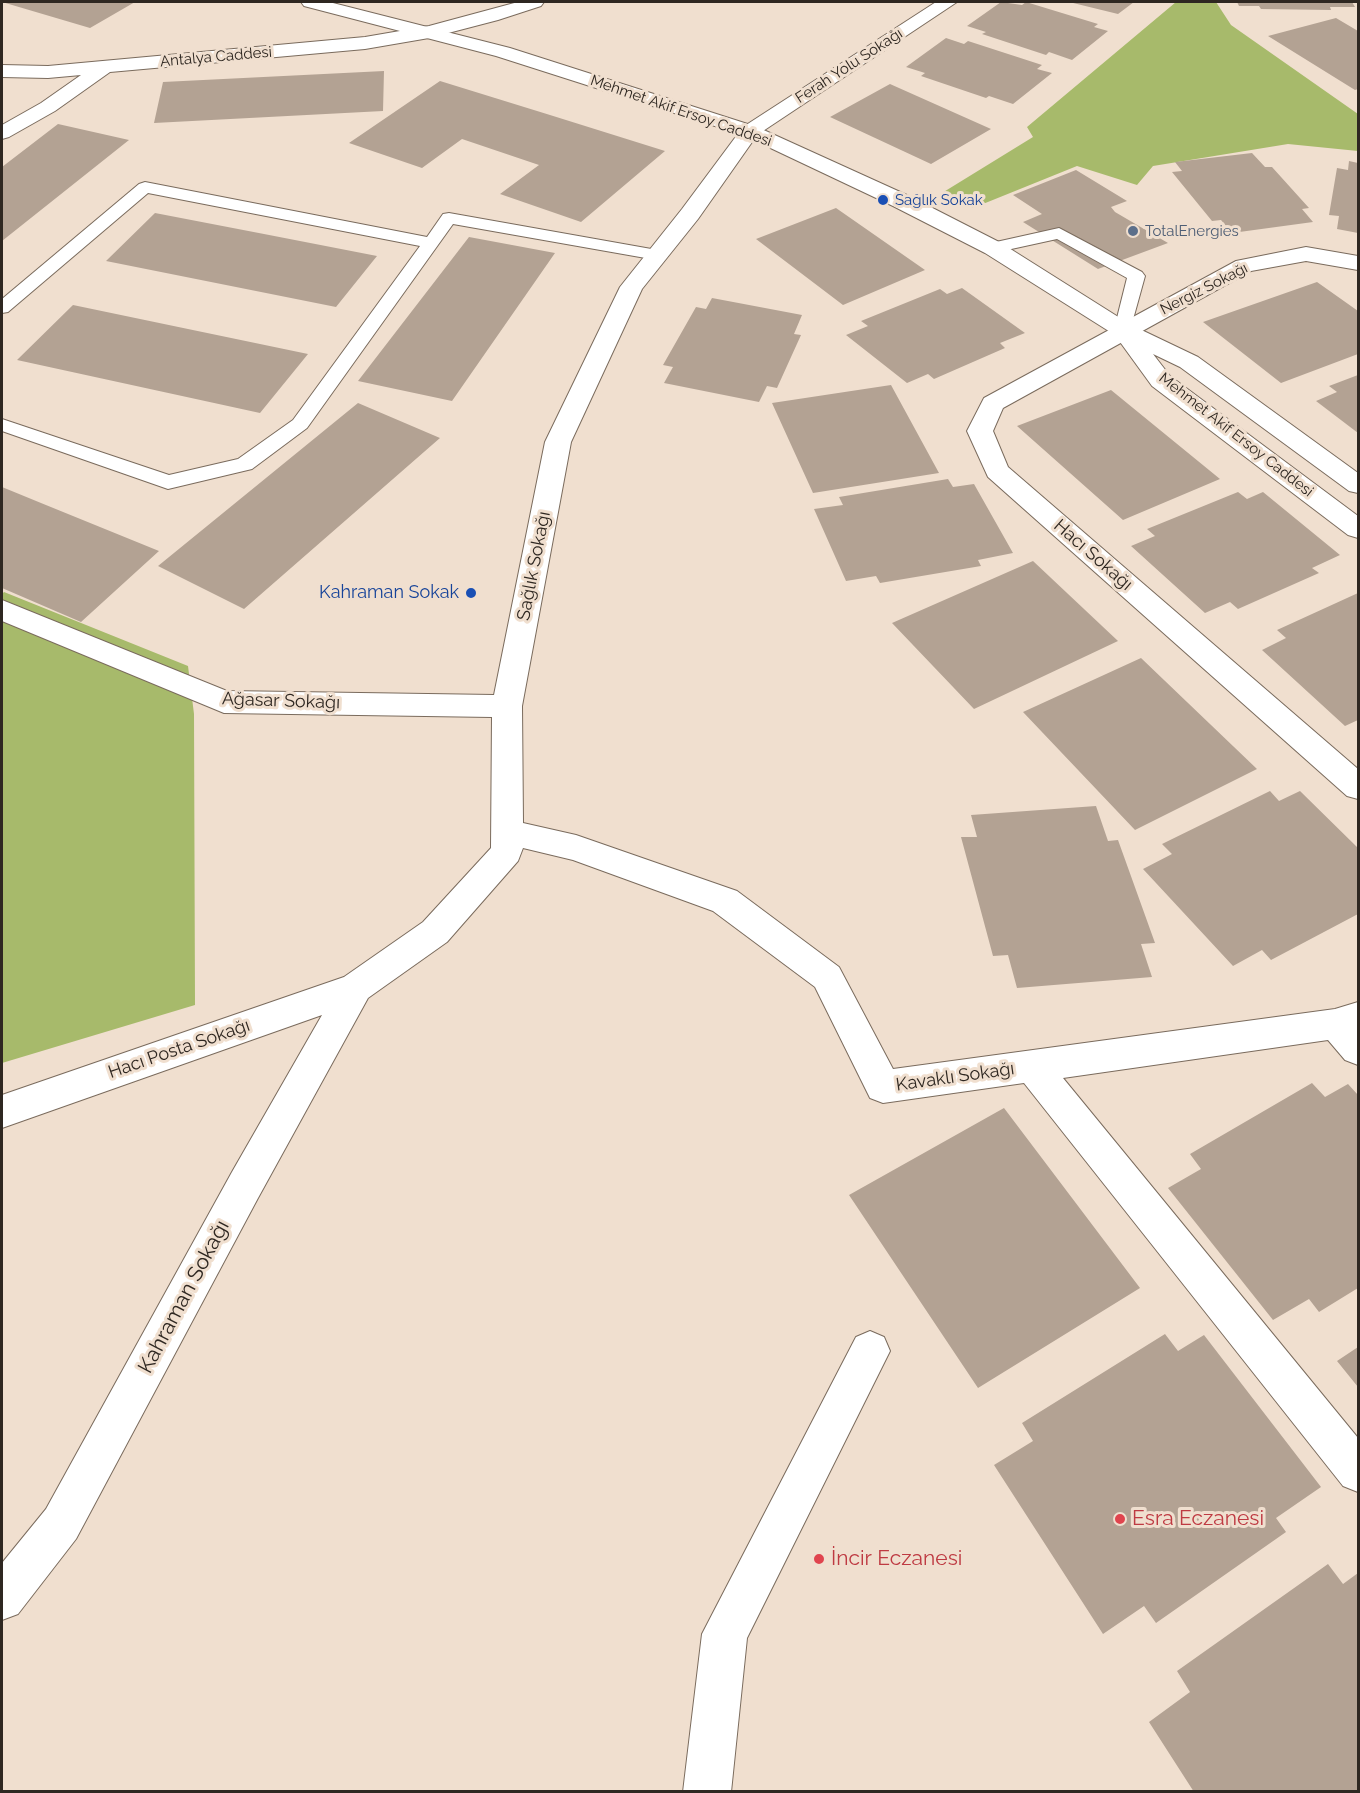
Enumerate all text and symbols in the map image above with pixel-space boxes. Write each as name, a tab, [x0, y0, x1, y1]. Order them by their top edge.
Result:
street label: Ferah Yolu Sokağı	[792, 25, 906, 107]
street label: Antalya Caddesi	[159, 43, 273, 71]
street label: Mehmet Akif Ersoy Caddesi	[588, 71, 774, 151]
place label: Sağlık Sokak	[895, 191, 983, 209]
marker: Sağlık Sokak	[876, 193, 890, 207]
place label: TotalEnergies	[1145, 222, 1239, 240]
marker: TotalEnergies	[1126, 224, 1140, 238]
street label: Nergiz Sokağı	[1157, 259, 1251, 319]
street label: Mehmet Akif Ersoy Caddesi	[1155, 369, 1317, 501]
street label: Sağlık Sokağı	[513, 510, 555, 622]
street label: Hacı Sokağı	[1049, 515, 1137, 595]
place label: Kahraman Sokak	[319, 582, 459, 604]
marker: Kahraman Sokak	[464, 586, 478, 600]
street label: Ağasar Sokağı	[222, 688, 340, 714]
street label: Hacı Posta Sokağı	[105, 1015, 253, 1083]
street label: Kavaklı Sokağı	[894, 1058, 1016, 1096]
street label: Kahraman Sokağı	[133, 1216, 235, 1378]
place label: Esra Eczanesi	[1132, 1506, 1264, 1532]
marker: Esra Eczanesi	[1113, 1512, 1127, 1526]
place label: İncir Eczanesi	[831, 1546, 962, 1572]
marker: İncir Eczanesi	[812, 1552, 826, 1566]

